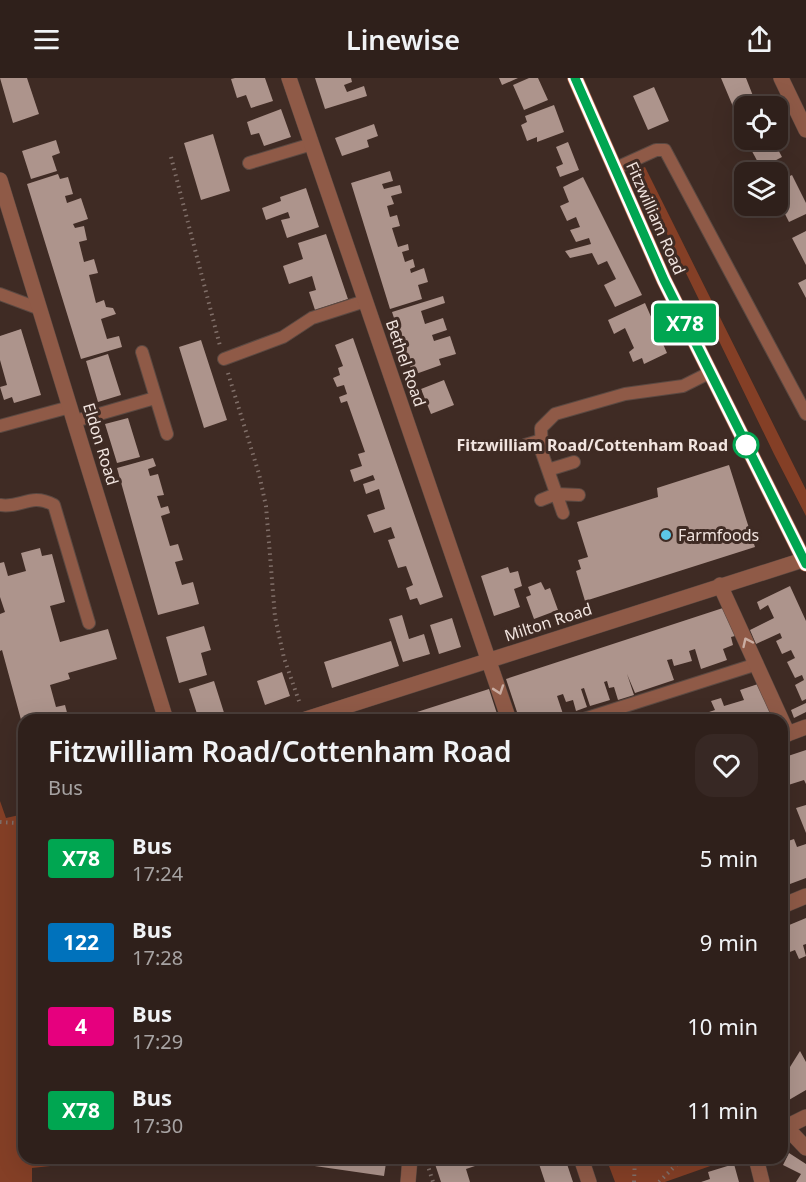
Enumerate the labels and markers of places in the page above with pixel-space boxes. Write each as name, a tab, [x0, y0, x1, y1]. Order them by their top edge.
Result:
marker: Fitzwilliam Road/Cottenham Road	[733, 432, 759, 458]
place label: Fitzwilliam Road/Cottenham Road	[457, 434, 728, 456]
place label: Farmfoods	[678, 524, 759, 546]
marker: Farmfoods	[659, 528, 673, 542]

